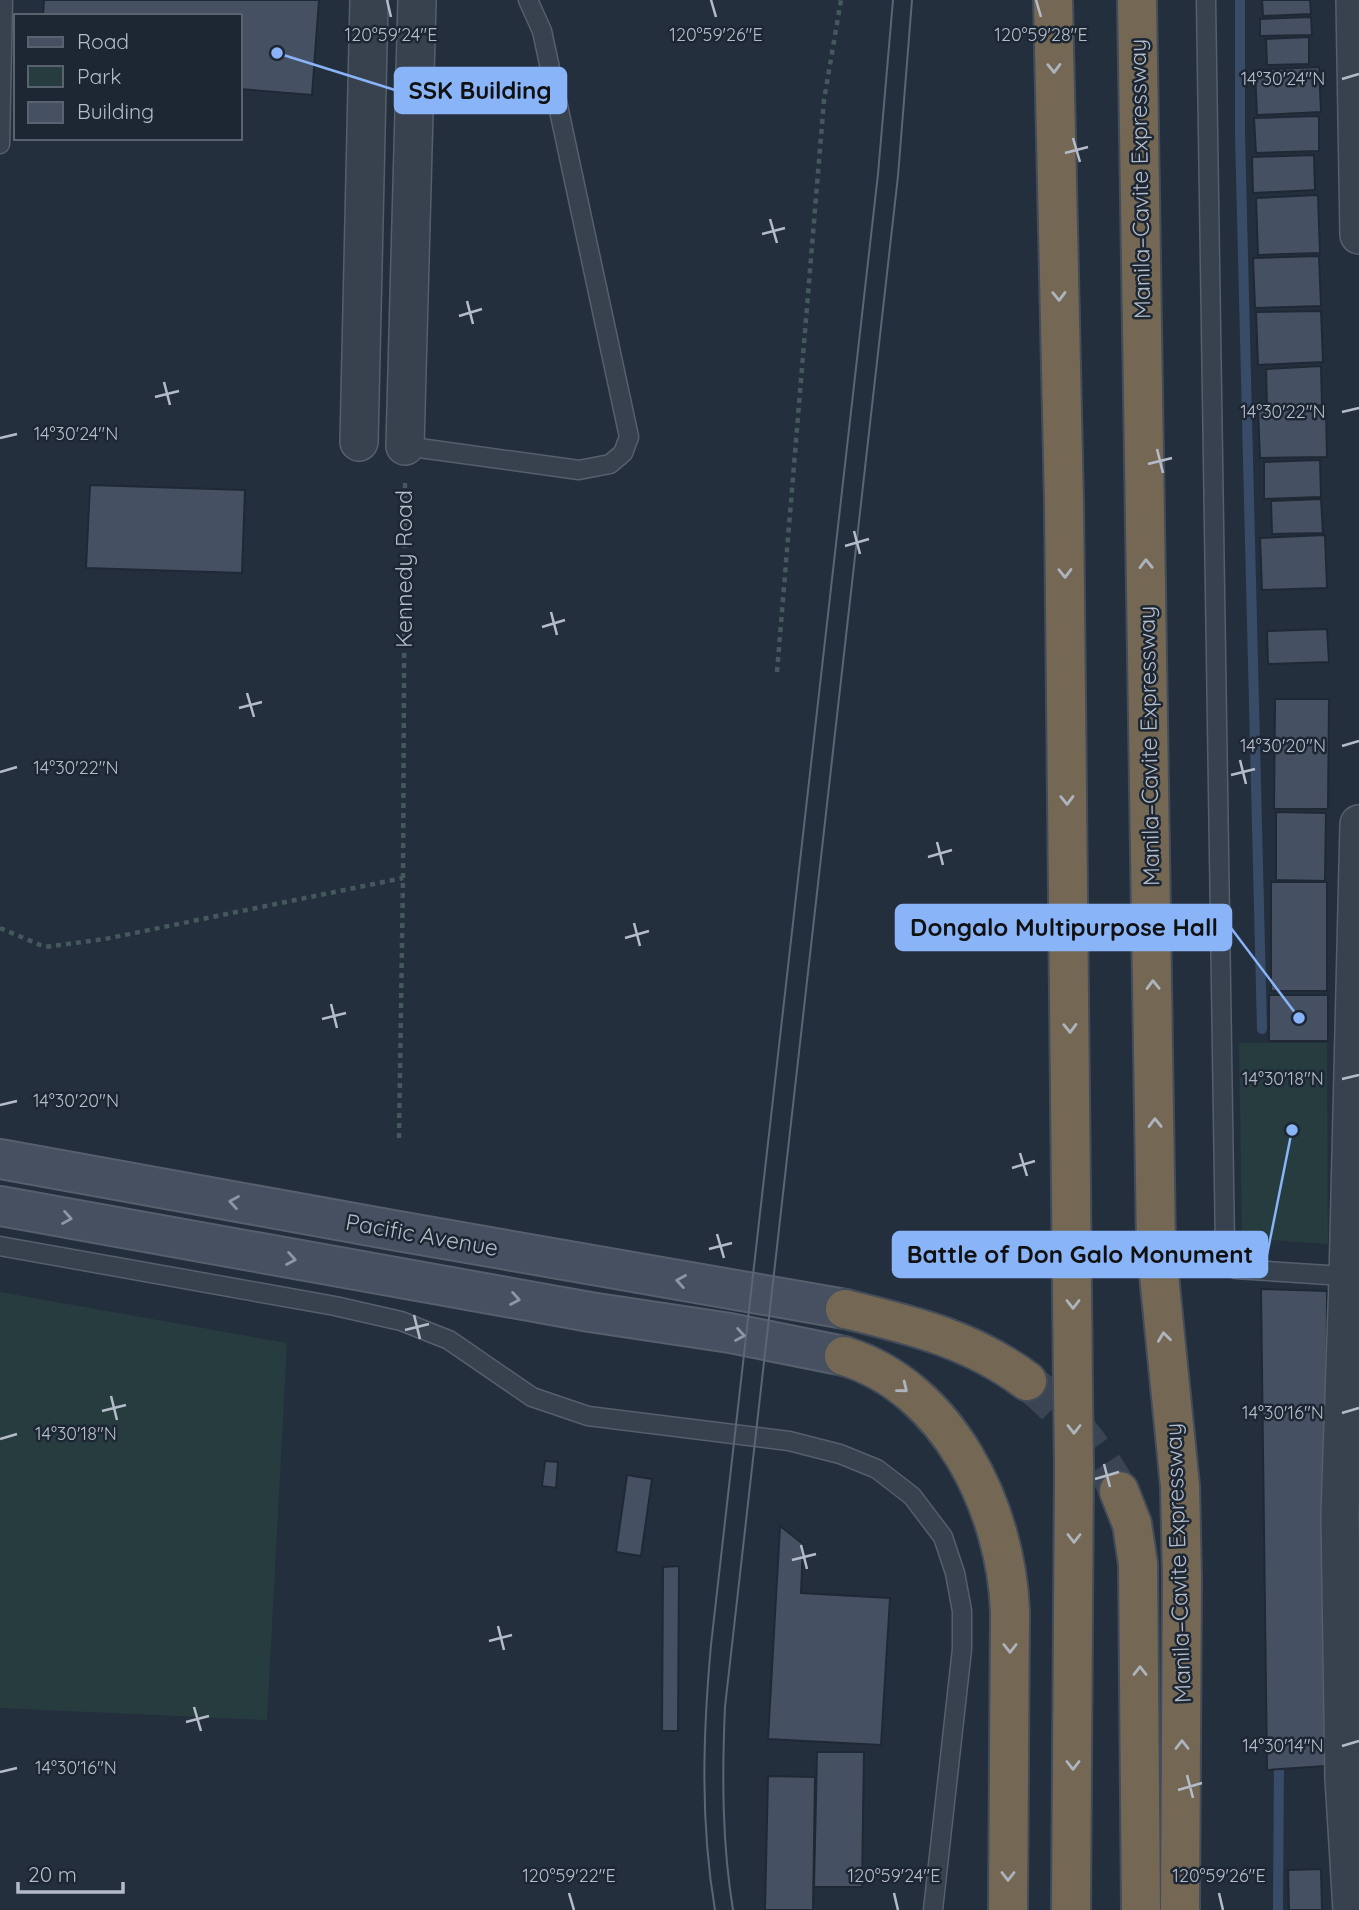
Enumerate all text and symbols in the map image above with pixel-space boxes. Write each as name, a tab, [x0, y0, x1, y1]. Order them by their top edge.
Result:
legend	[14, 14, 242, 140]
text: 120°59'24"E	[345, 23, 437, 46]
text: 120°59'26"E	[669, 23, 763, 46]
text: 120°59'28"E	[994, 23, 1088, 46]
text: Road	[77, 28, 129, 54]
street label: Manila–Cavite Expressway	[1123, 39, 1156, 319]
text: Park	[77, 63, 121, 89]
one-way arrow	[1046, 63, 1062, 74]
text: 14°30'24"N	[1241, 67, 1325, 90]
callout: SSK Building	[395, 68, 566, 113]
text: SSK Building	[408, 75, 552, 105]
text: Building	[77, 98, 154, 124]
one-way arrow	[1051, 291, 1067, 301]
text: 14°30'22"N	[1240, 400, 1326, 423]
text: 14°30'24"N	[34, 422, 118, 445]
street label: Kennedy Road	[389, 490, 418, 648]
one-way arrow	[1138, 559, 1154, 569]
one-way arrow	[1057, 567, 1072, 578]
street label: Manila–Cavite Expressway	[1132, 606, 1165, 886]
text: 14°30'20"N	[1240, 734, 1326, 757]
text: 14°30'22"N	[33, 756, 119, 779]
one-way arrow	[1060, 795, 1075, 806]
callout: Dongalo Multipurpose Hall	[896, 905, 1231, 950]
text: Dongalo Multipurpose Hall	[910, 912, 1218, 942]
one-way arrow	[1145, 979, 1161, 990]
one-way arrow	[1062, 1023, 1078, 1033]
text: 14°30'18"N	[1242, 1067, 1324, 1090]
text: 14°30'20"N	[33, 1089, 119, 1112]
one-way arrow	[1147, 1118, 1163, 1128]
one-way arrow	[228, 1195, 240, 1210]
street label: Pacific Avenue	[344, 1207, 501, 1262]
one-way arrow	[61, 1210, 73, 1225]
callout: Battle of Don Galo Monument	[893, 1232, 1267, 1277]
text: Battle of Don Galo Monument	[907, 1239, 1253, 1269]
one-way arrow	[285, 1250, 297, 1265]
one-way arrow	[675, 1274, 687, 1289]
one-way arrow	[509, 1291, 521, 1306]
one-way arrow	[1065, 1299, 1081, 1310]
one-way arrow	[734, 1327, 746, 1342]
one-way arrow	[1157, 1331, 1172, 1343]
one-way arrow	[896, 1380, 908, 1393]
text: 14°30'16"N	[1242, 1401, 1324, 1424]
text: 14°30'18"N	[35, 1422, 117, 1445]
street label: Manila–Cavite Expressway	[1158, 1422, 1197, 1704]
one-way arrow	[1066, 1424, 1081, 1435]
one-way arrow	[1066, 1533, 1082, 1544]
one-way arrow	[1002, 1644, 1018, 1654]
one-way arrow	[1132, 1665, 1148, 1676]
text: 14°30'14"N	[1242, 1734, 1324, 1757]
one-way arrow	[1174, 1739, 1190, 1750]
text: 14°30'16"N	[35, 1756, 117, 1779]
one-way arrow	[1065, 1761, 1081, 1771]
scale bar	[18, 1850, 122, 1894]
text: 20 m	[28, 1861, 77, 1887]
text: 120°59'22"E	[522, 1864, 616, 1887]
text: 120°59'24"E	[848, 1864, 940, 1887]
text: 120°59'26"E	[1172, 1864, 1266, 1887]
one-way arrow	[1001, 1871, 1016, 1882]

